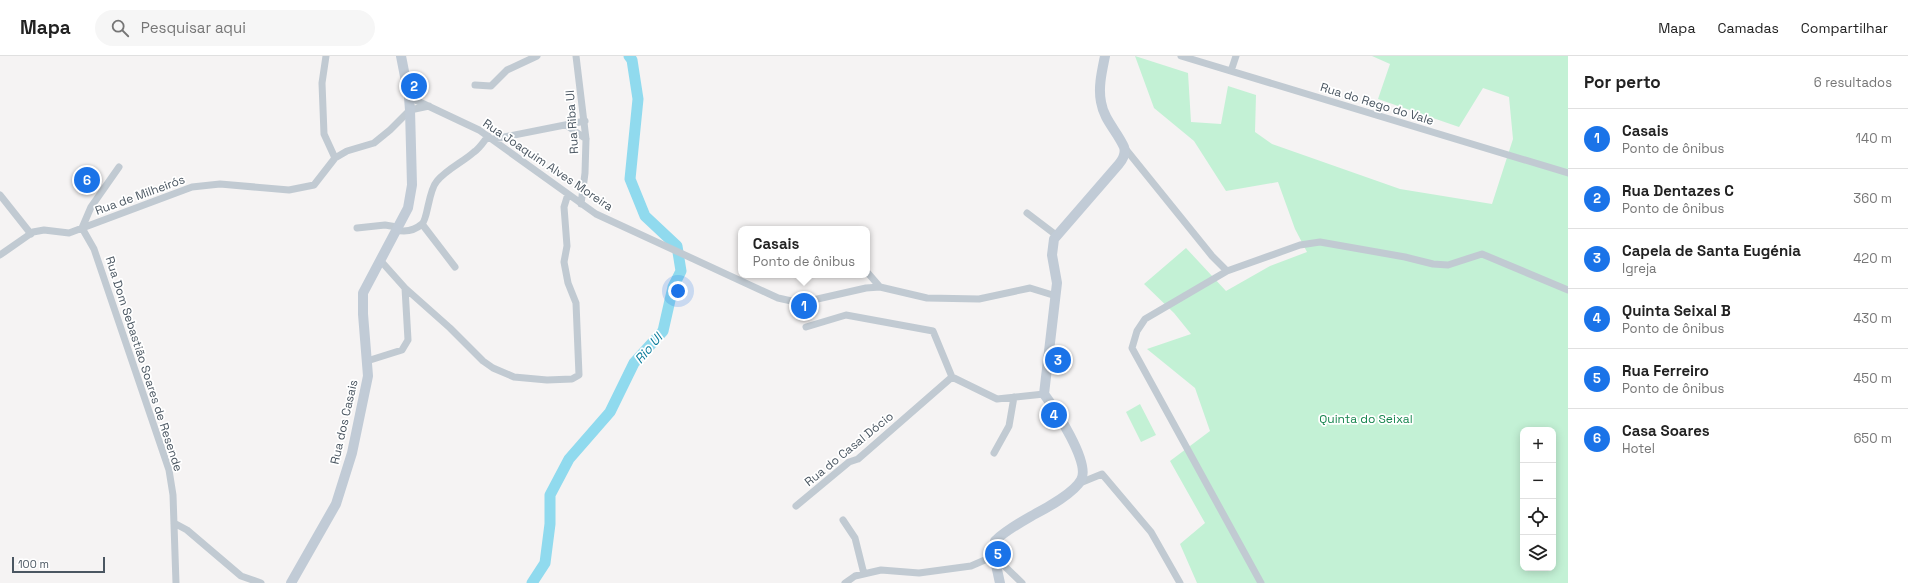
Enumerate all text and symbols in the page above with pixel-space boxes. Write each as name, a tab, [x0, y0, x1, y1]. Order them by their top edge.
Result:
search box	[95, 10, 375, 46]
text: Mapa	[20, 15, 71, 40]
icon: search	[109, 17, 131, 39]
text: Pesquisar aqui	[141, 18, 246, 37]
text: Mapa	[1658, 19, 1695, 37]
text: Camadas	[1717, 19, 1779, 37]
text: Compartilhar	[1801, 19, 1888, 37]
pin: 2	[401, 71, 427, 101]
text: Por perto	[1584, 71, 1661, 93]
text: 6 resultados	[1814, 74, 1892, 91]
street label: Rua do Rego do Vale	[1318, 79, 1436, 129]
street label: Rua Riba Ul	[562, 89, 582, 155]
street label: Rua Joaquim Alves Moreira	[480, 115, 616, 215]
text: Casais	[1622, 121, 1669, 140]
text: 1	[1594, 130, 1600, 147]
text: 140 m	[1856, 130, 1892, 147]
text: Ponto de ônibus	[1622, 140, 1724, 157]
pin: 6	[74, 165, 100, 195]
street label: Rua de Milheirós	[93, 171, 187, 219]
text: Rua Dentazes C	[1622, 181, 1734, 200]
text: 2	[1593, 190, 1601, 207]
text: 360 m	[1853, 190, 1892, 207]
text: Ponto de ônibus	[1622, 200, 1724, 217]
popup	[738, 226, 870, 278]
text: Casais	[753, 234, 799, 253]
text: Capela de Santa Eugénia	[1622, 241, 1801, 260]
text: 3	[1593, 250, 1601, 267]
text: 420 m	[1853, 250, 1892, 267]
text: Ponto de ônibus	[753, 253, 855, 270]
street label: Rua Dom Sebastião Soares de Resende	[102, 254, 186, 474]
text: Igreja	[1622, 260, 1657, 277]
your location	[668, 281, 688, 301]
pin: 1	[791, 291, 817, 321]
text: Quinta Seixal B	[1622, 301, 1731, 320]
text: 4	[1593, 310, 1601, 327]
text: 430 m	[1853, 310, 1892, 327]
text: Ponto de ônibus	[1622, 320, 1724, 337]
water label: Rio Ul	[631, 328, 667, 367]
pin: 3	[1045, 345, 1071, 375]
text: Rua Ferreiro	[1622, 361, 1709, 380]
text: 5	[1593, 370, 1601, 387]
text: 450 m	[1853, 370, 1892, 387]
street label: Rua dos Casais	[326, 378, 362, 466]
text: Ponto de ônibus	[1622, 380, 1724, 397]
pin: 4	[1041, 400, 1067, 430]
street label: Rua do Casal Dócio	[801, 408, 897, 490]
park label: Quinta do Seixal	[1319, 411, 1413, 427]
text: Casa Soares	[1622, 421, 1710, 440]
map controls	[1520, 427, 1556, 571]
button: +	[1520, 427, 1556, 463]
text: 6	[1593, 430, 1601, 447]
text: 650 m	[1853, 430, 1892, 447]
text: Hotel	[1622, 440, 1655, 457]
button: −	[1520, 463, 1556, 499]
button: locate	[1520, 499, 1556, 535]
button: layers	[1520, 535, 1556, 571]
pin: 5	[985, 539, 1011, 569]
scale bar	[12, 555, 105, 574]
text: 100 m	[18, 557, 49, 571]

